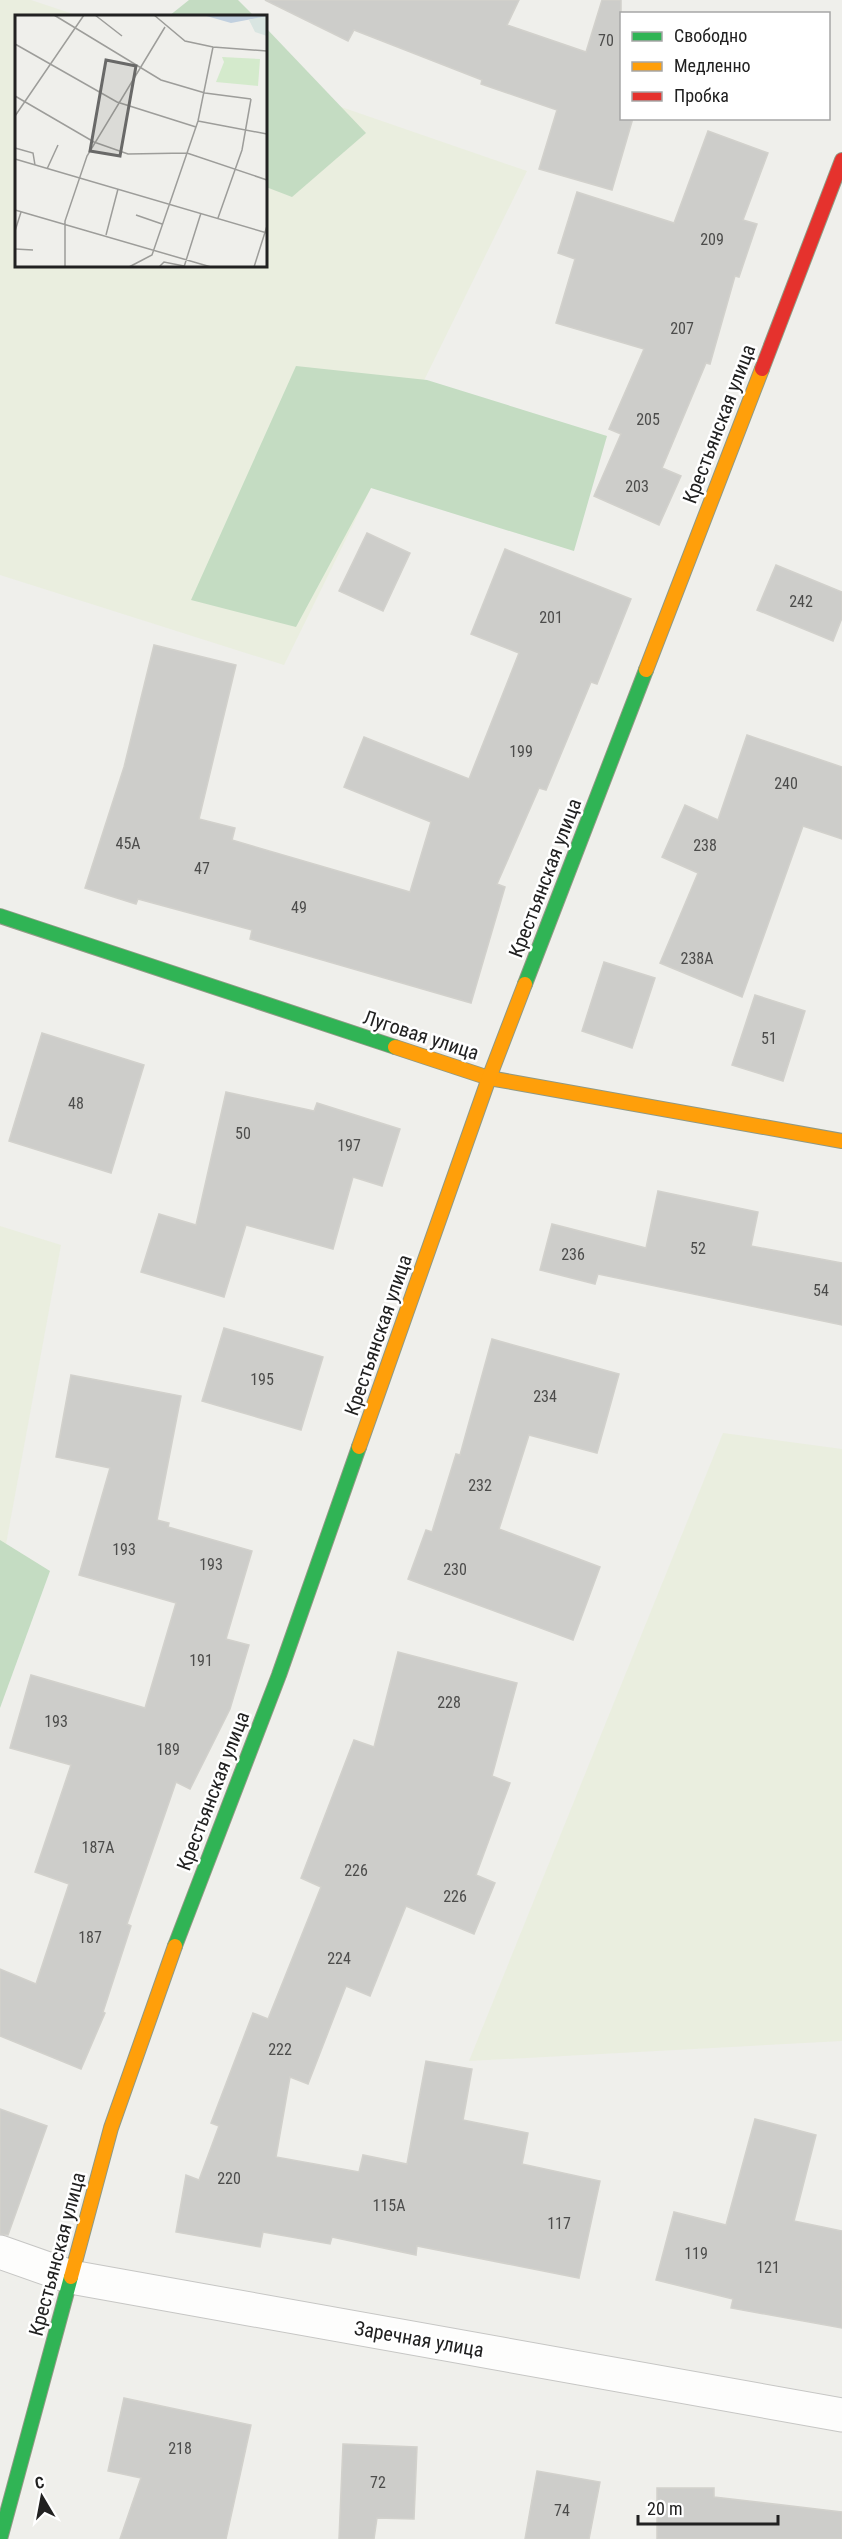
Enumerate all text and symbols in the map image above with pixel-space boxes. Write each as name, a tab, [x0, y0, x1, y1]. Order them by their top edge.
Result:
legend	[620, 12, 830, 120]
inset map	[15, 15, 267, 267]
text: Свободно	[674, 25, 747, 46]
house number: 70	[598, 31, 614, 50]
text: Медленно	[674, 55, 751, 76]
text: Пробка	[674, 85, 729, 106]
house number: 209	[700, 230, 724, 249]
house number: 207	[670, 319, 694, 338]
street label: Крестьянская улица	[678, 341, 760, 507]
house number: 205	[636, 410, 660, 429]
house number: 203	[625, 477, 649, 496]
house number: 242	[789, 592, 813, 611]
house number: 201	[539, 608, 563, 627]
house number: 199	[509, 742, 533, 761]
house number: 240	[774, 774, 798, 793]
street label: Крестьянская улица	[504, 795, 586, 961]
house number: 45А	[115, 834, 141, 853]
house number: 238	[693, 836, 717, 855]
house number: 47	[194, 859, 210, 878]
house number: 49	[291, 898, 307, 917]
house number: 238А	[681, 949, 713, 968]
street label: Луговая улица	[360, 1005, 482, 1065]
house number: 51	[761, 1029, 777, 1048]
house number: 48	[68, 1094, 84, 1113]
house number: 50	[235, 1124, 251, 1143]
house number: 197	[337, 1136, 361, 1155]
house number: 52	[690, 1239, 706, 1258]
house number: 236	[561, 1245, 585, 1264]
street label: Крестьянская улица	[339, 1251, 417, 1419]
house number: 54	[813, 1281, 829, 1300]
house number: 195	[250, 1370, 274, 1389]
house number: 234	[533, 1387, 557, 1406]
house number: 232	[468, 1476, 492, 1495]
house number: 193	[112, 1540, 136, 1559]
house number: 193	[199, 1555, 223, 1574]
house number: 230	[443, 1560, 467, 1579]
house number: 191	[189, 1651, 213, 1670]
house number: 228	[437, 1693, 461, 1712]
street label: Крестьянская улица	[172, 1708, 254, 1874]
house number: 193	[44, 1712, 68, 1731]
house number: 189	[156, 1740, 180, 1759]
house number: 187А	[82, 1838, 114, 1857]
house number: 226	[344, 1861, 368, 1880]
house number: 226	[443, 1887, 467, 1906]
house number: 187	[78, 1928, 102, 1947]
house number: 224	[327, 1949, 351, 1968]
house number: 222	[268, 2040, 292, 2059]
house number: 220	[217, 2169, 241, 2188]
street label: Крестьянская улица	[24, 2170, 90, 2338]
house number: 115А	[373, 2196, 405, 2215]
house number: 117	[547, 2214, 571, 2233]
house number: 119	[684, 2244, 708, 2263]
house number: 121	[756, 2258, 780, 2277]
street label: Заречная улица	[352, 2316, 486, 2362]
house number: 218	[168, 2439, 192, 2458]
north arrow	[12, 2467, 72, 2527]
text: С	[33, 2473, 46, 2493]
house number: 72	[370, 2473, 386, 2492]
scale bar	[638, 2488, 778, 2526]
text: 20 m	[647, 2498, 682, 2519]
house number: 74	[554, 2501, 570, 2520]

